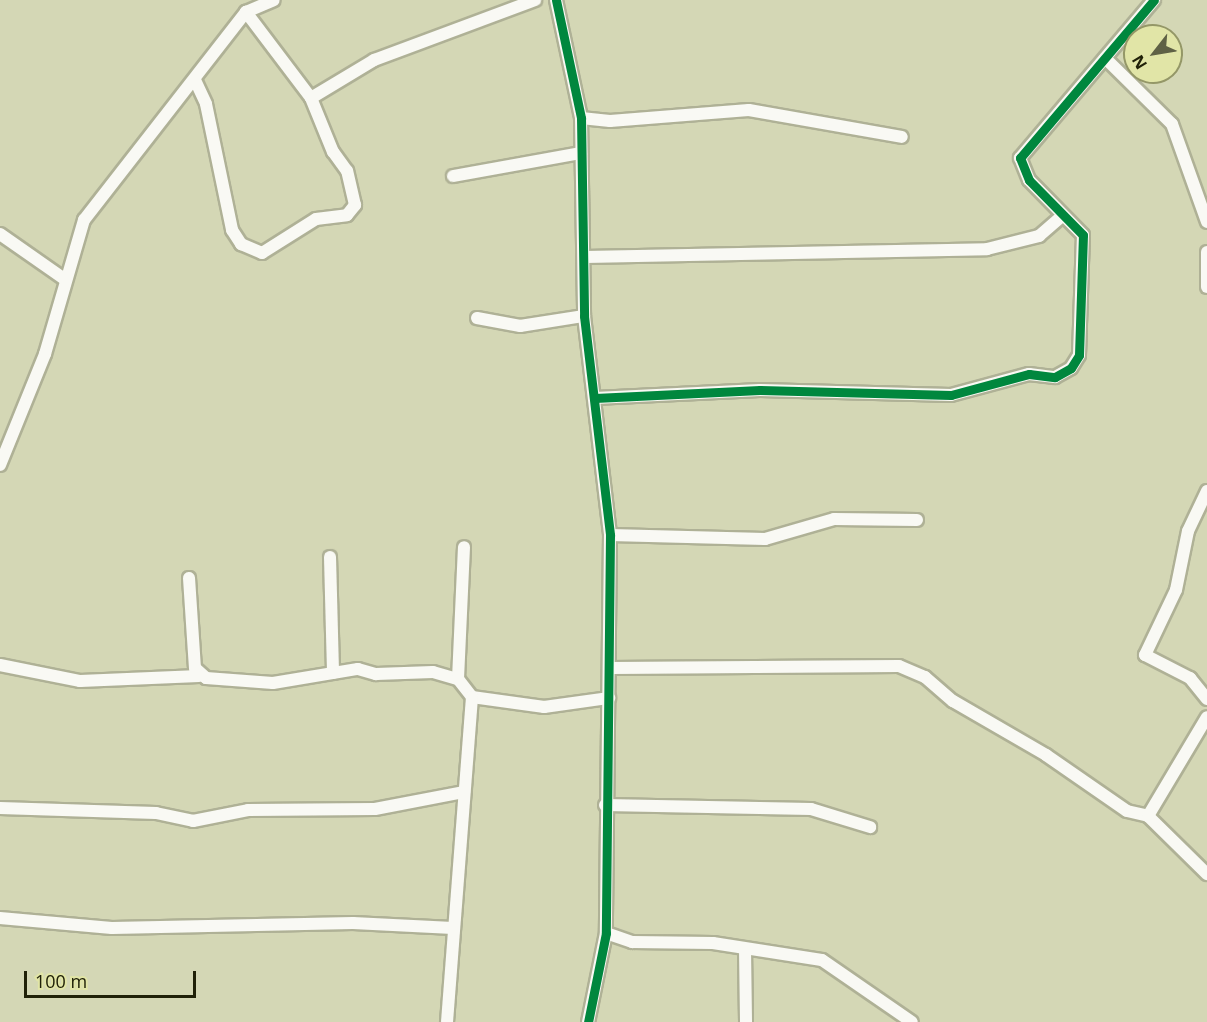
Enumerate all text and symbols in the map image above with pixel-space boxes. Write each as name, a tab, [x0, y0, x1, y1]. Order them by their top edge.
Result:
north arrow	[1123, 24, 1183, 84]
text: N	[1127, 51, 1152, 73]
scale bar	[27, 959, 200, 997]
text: 100 m	[35, 969, 87, 993]

